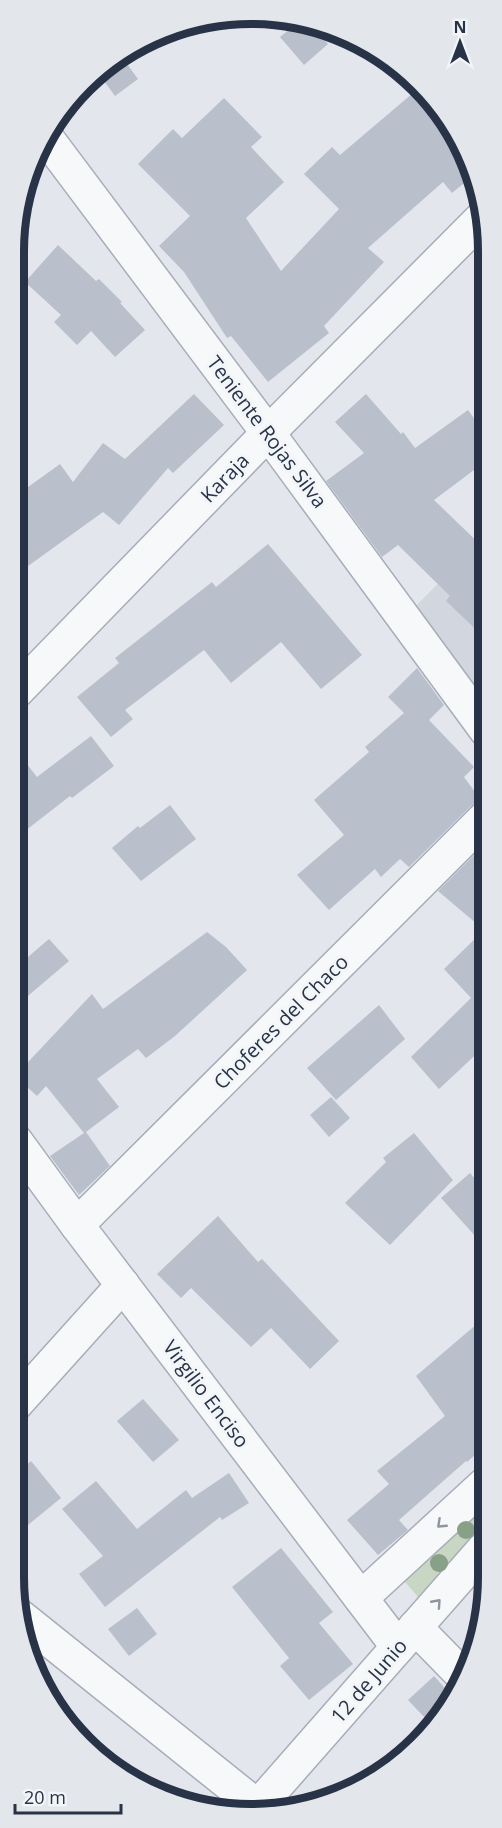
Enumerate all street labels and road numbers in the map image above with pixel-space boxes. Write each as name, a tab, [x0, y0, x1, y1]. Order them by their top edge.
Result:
street label: Teniente Rojas Silva	[201, 350, 334, 513]
street label: Karaja	[195, 447, 255, 508]
street label: Choferes del Chaco	[207, 948, 354, 1095]
street label: Virgilio Enciso	[157, 1334, 256, 1453]
street label: 12 de Junio	[324, 1633, 413, 1729]

